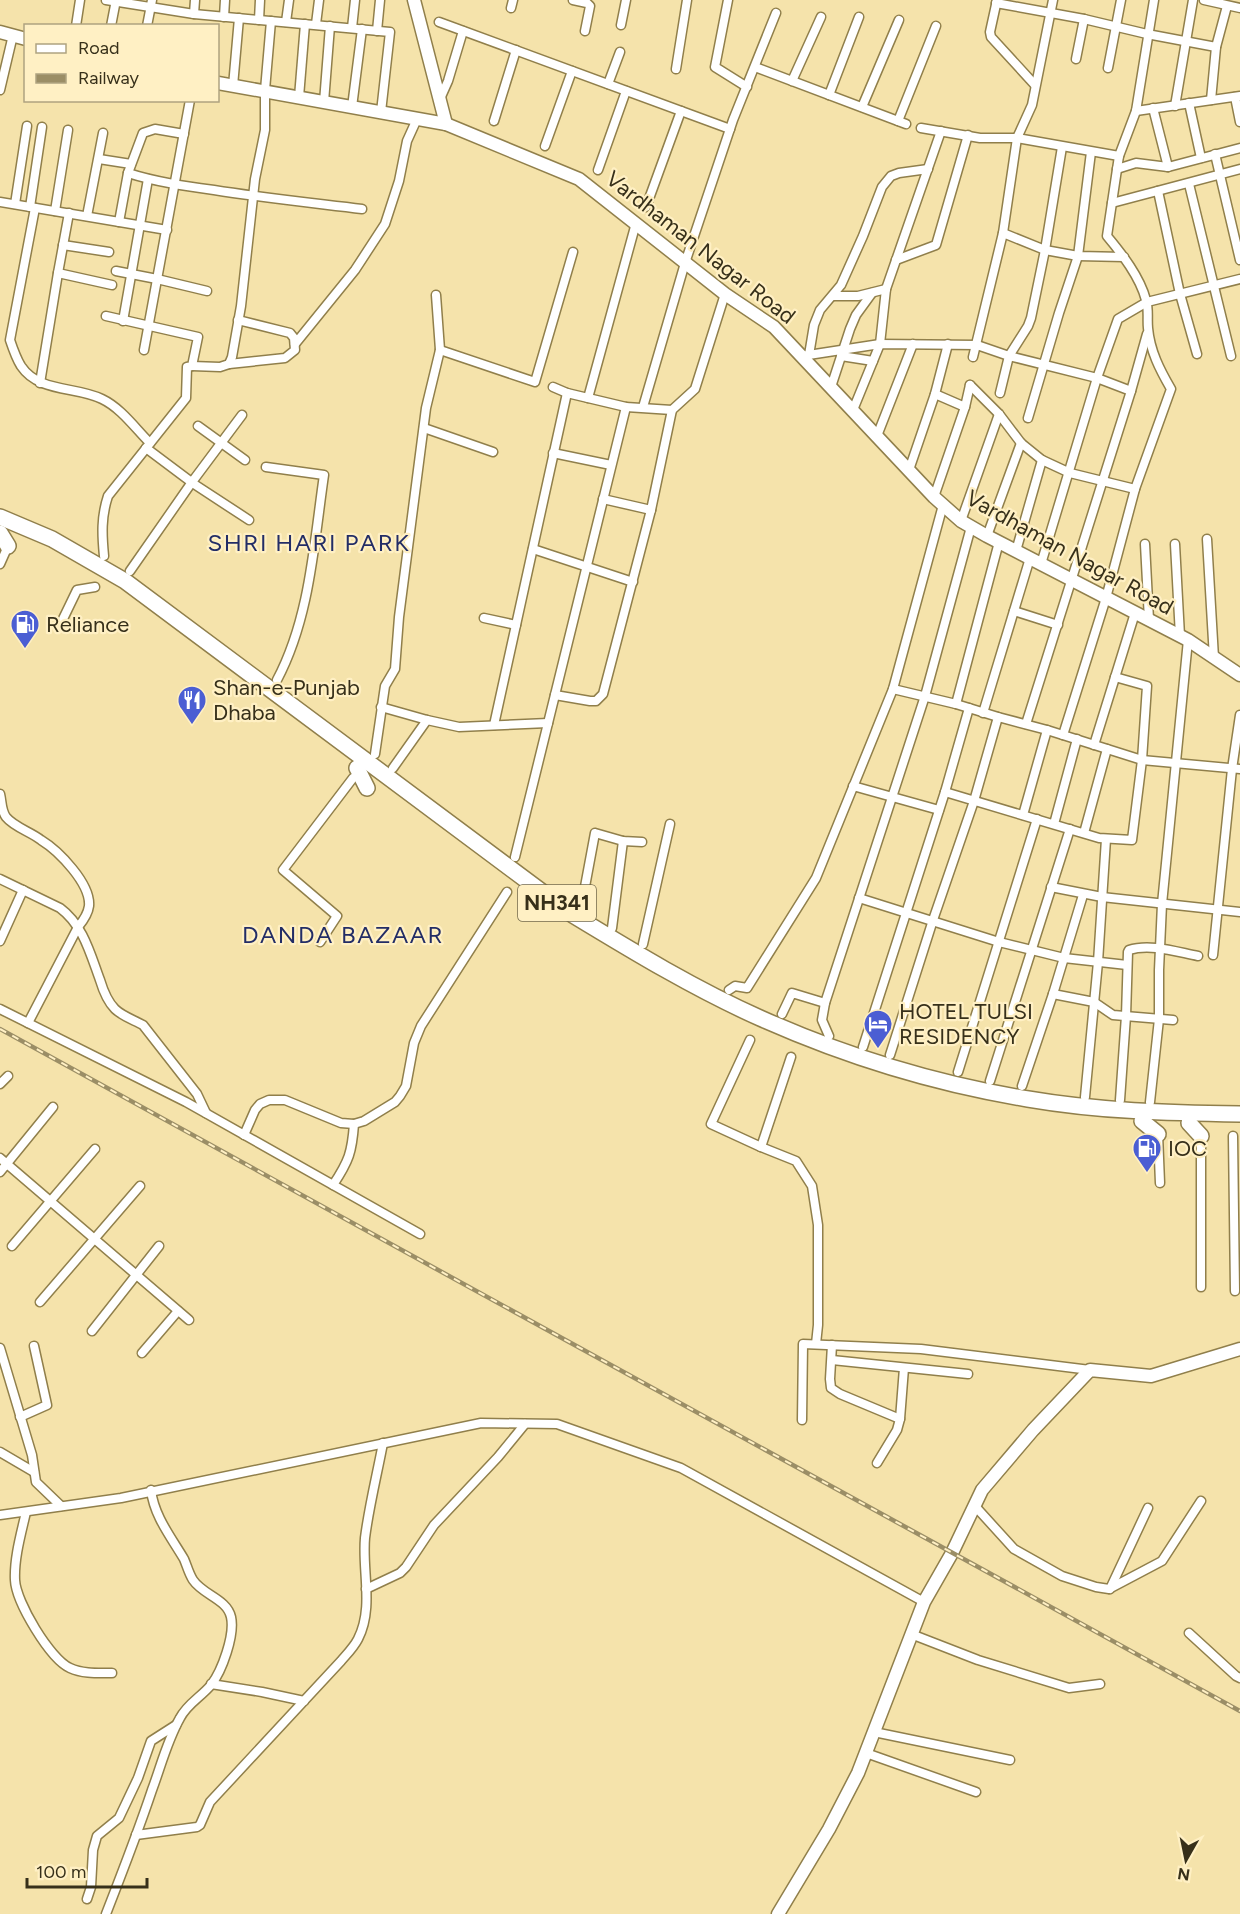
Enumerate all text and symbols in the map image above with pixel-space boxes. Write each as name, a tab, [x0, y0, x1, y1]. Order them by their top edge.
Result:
legend	[24, 24, 219, 102]
text: Road	[78, 37, 119, 59]
text: Railway	[78, 67, 140, 89]
street label: Vardhaman Nagar Road	[601, 165, 801, 330]
street label: Vardhaman Nagar Road	[961, 484, 1178, 621]
district label: SHRI HARI PARK	[208, 528, 410, 557]
fuel station icon: Reliance	[9, 608, 41, 650]
place label: Reliance	[46, 611, 129, 638]
place label: Shan-e-Punjab Dhaba	[213, 674, 360, 726]
restaurant icon: Shan-e-Punjab Dhaba	[176, 684, 208, 726]
road number: NH341	[518, 885, 596, 921]
district label: DANDA BAZAAR	[242, 920, 444, 949]
place label: HOTEL TULSI RESIDENCY	[899, 998, 1033, 1050]
hotel icon: HOTEL TULSI RESIDENCY	[862, 1008, 894, 1050]
fuel station icon: IOC	[1131, 1132, 1163, 1174]
place label: IOC	[1168, 1135, 1207, 1162]
north arrow	[1156, 1830, 1216, 1890]
scale bar	[27, 1851, 147, 1889]
text: 100 m	[36, 1861, 86, 1883]
text: N	[1176, 1864, 1191, 1885]

